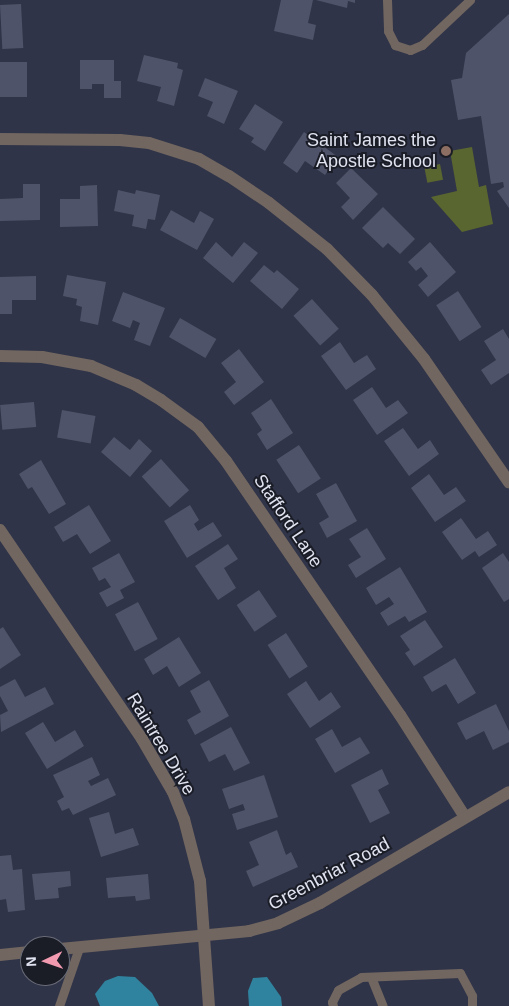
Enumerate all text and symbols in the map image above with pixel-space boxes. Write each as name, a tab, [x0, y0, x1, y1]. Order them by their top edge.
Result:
place label: Saint James the Apostle School	[307, 130, 436, 172]
marker: Saint James the Apostle School	[440, 145, 452, 157]
street label: Stafford Lane	[249, 470, 327, 572]
street label: Raintree Drive	[122, 689, 200, 799]
street label: Greenbriar Road	[265, 833, 393, 915]
north arrow	[20, 936, 70, 986]
text: N	[23, 956, 39, 967]

